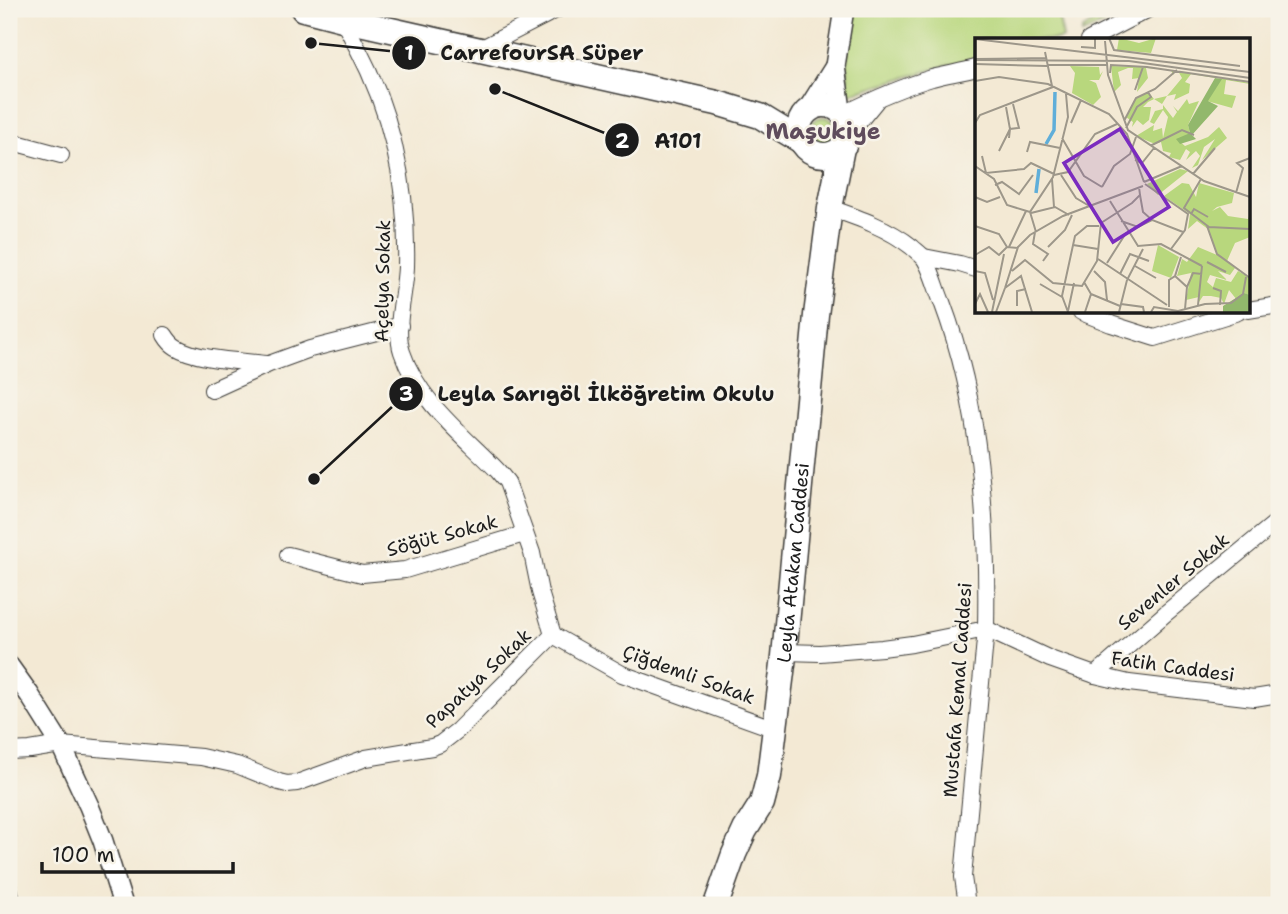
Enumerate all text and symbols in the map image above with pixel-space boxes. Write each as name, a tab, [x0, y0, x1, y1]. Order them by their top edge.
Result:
callout: CarrefourSA Süper	[391, 32, 658, 74]
inset map	[975, 38, 1250, 313]
text: 1	[404, 39, 414, 67]
text: CarrefourSA Süper	[440, 39, 644, 67]
district label: Maşukiye	[765, 116, 881, 146]
callout: A101	[605, 119, 715, 161]
text: 2	[615, 127, 630, 155]
text: A101	[654, 127, 702, 155]
street label: Açelya Sokak	[369, 219, 396, 343]
callout: Leyla Sarıgöl İlköğretim Okulu	[389, 373, 789, 415]
text: 3	[399, 380, 413, 408]
text: Leyla Sarıgöl İlköğretim Okulu	[437, 380, 775, 408]
street label: Leyla Atakan Caddesi	[771, 461, 815, 664]
street label: Söğüt Sokak	[384, 509, 500, 562]
street label: Sevenler Sokak	[1112, 527, 1235, 636]
street label: Mustafa Kemal Caddesi	[938, 582, 977, 799]
street label: Papatya Sokak	[420, 623, 537, 734]
street label: Çiğdemli Sokak	[619, 639, 759, 710]
street label: Fatih Caddesi	[1110, 645, 1236, 688]
scale bar	[42, 830, 233, 874]
text: 100 m	[52, 841, 115, 869]

